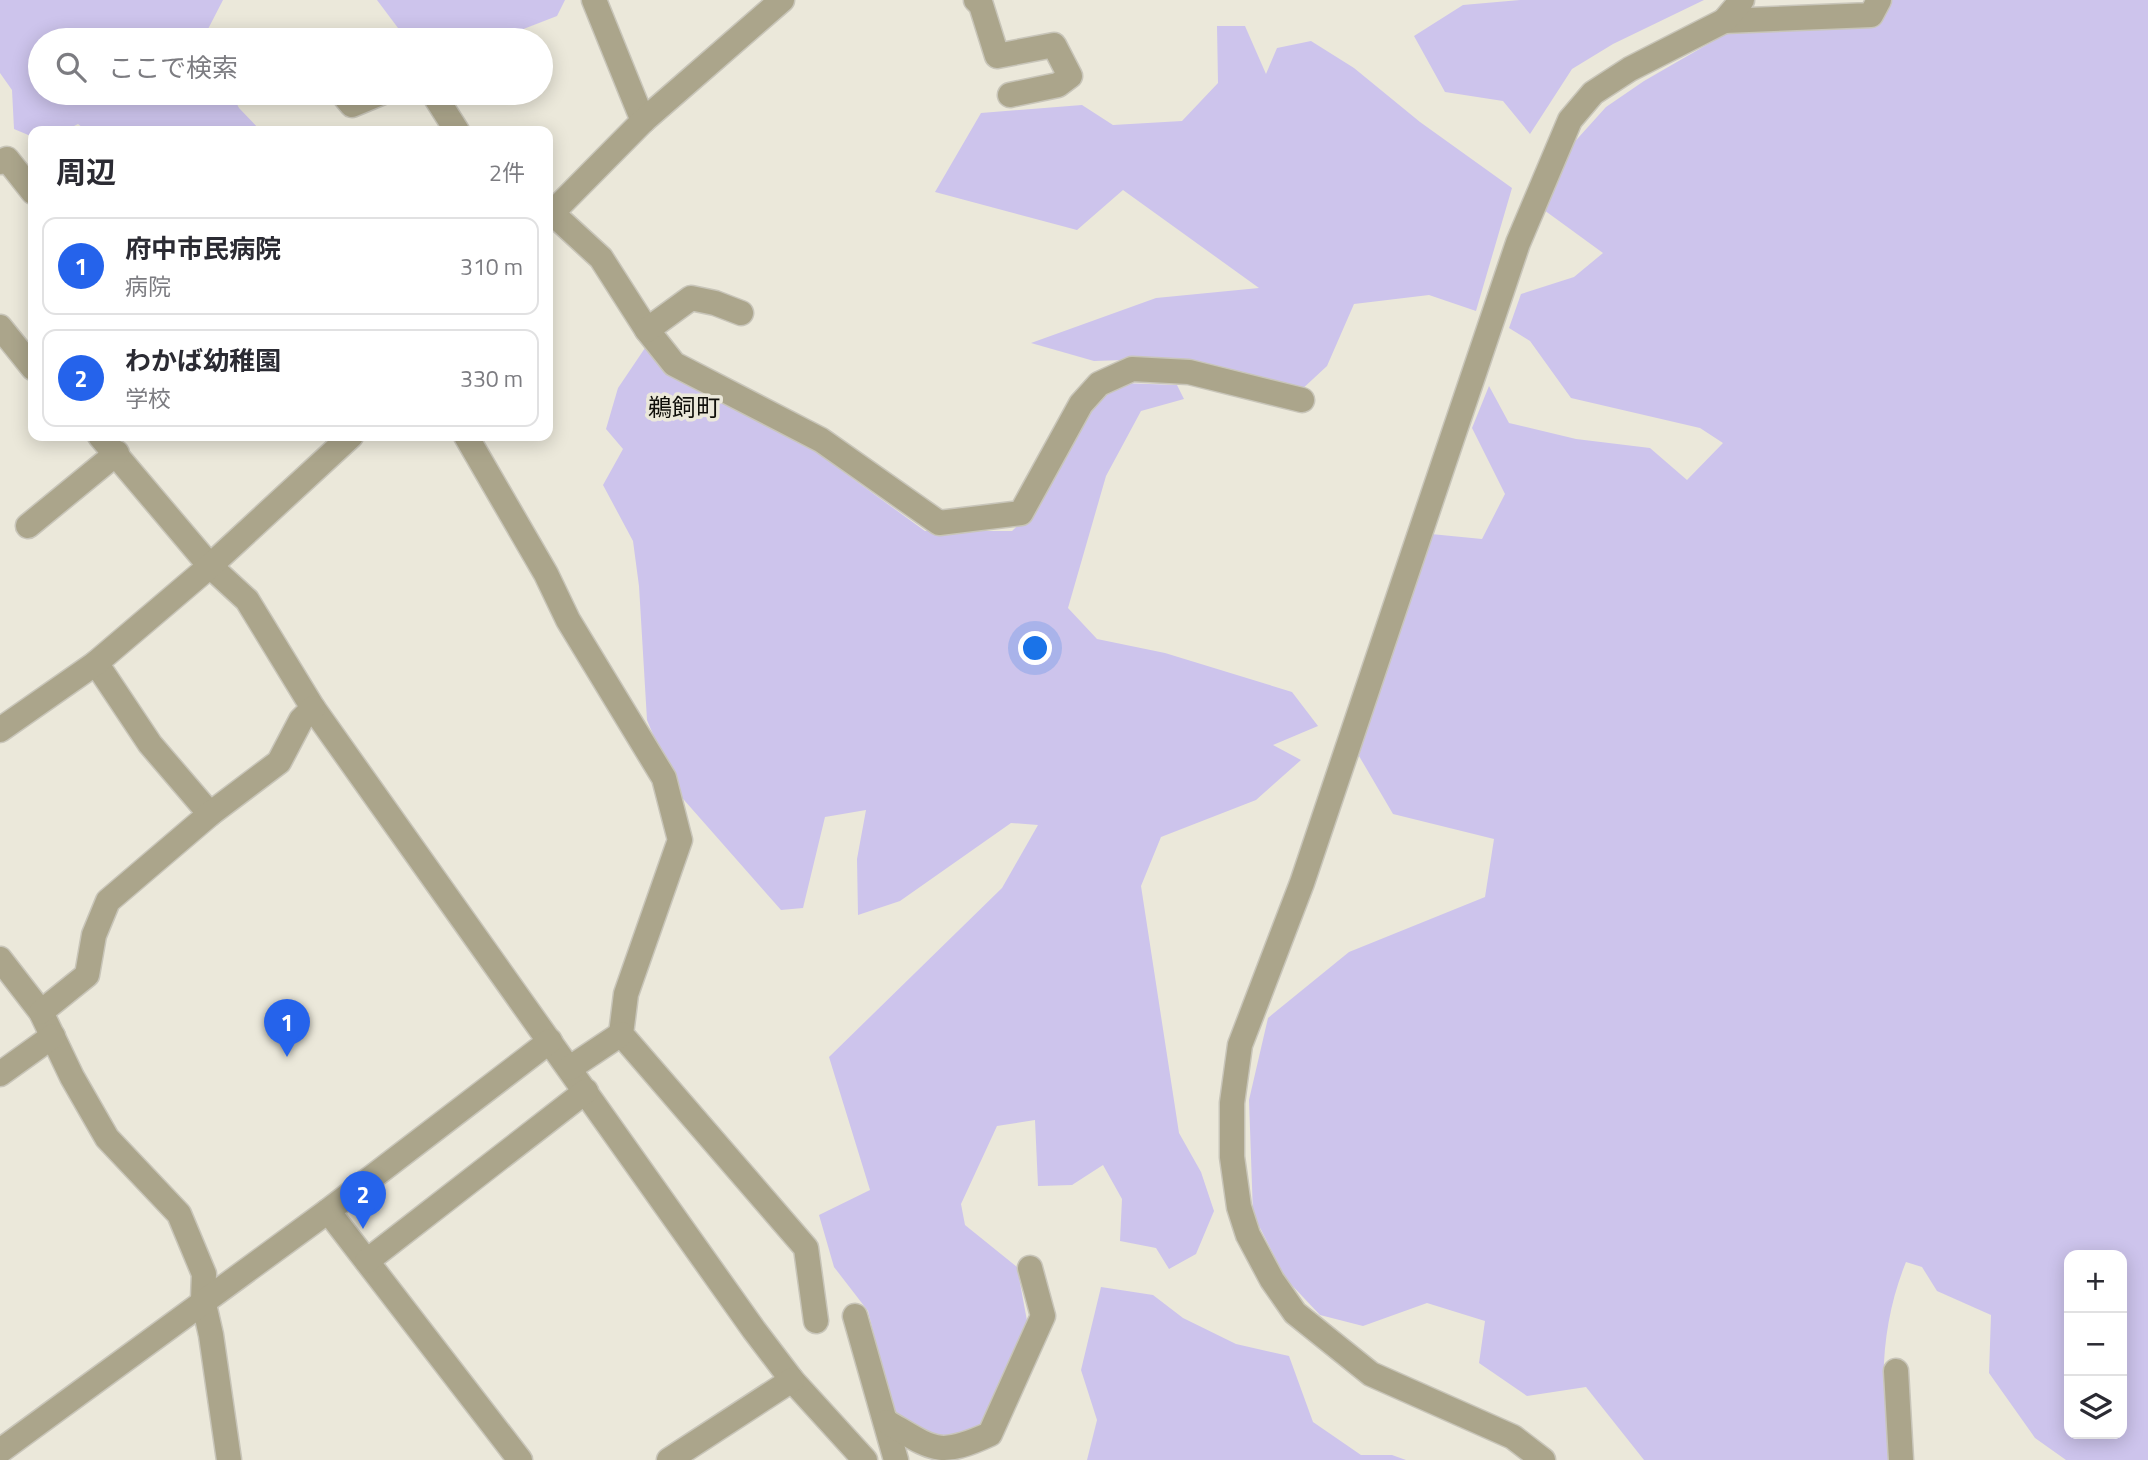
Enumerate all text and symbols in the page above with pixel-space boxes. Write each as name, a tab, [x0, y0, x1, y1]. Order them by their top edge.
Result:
search box	[28, 28, 553, 105]
icon: search	[52, 48, 90, 86]
text: ここで検索	[108, 48, 238, 87]
text: 周辺	[56, 149, 116, 195]
text: 2件	[489, 155, 525, 190]
text: 府中市民病院	[125, 229, 281, 268]
text: 1	[75, 249, 87, 284]
text: 310 m	[460, 249, 523, 284]
text: 病院	[125, 269, 171, 304]
text: わかば幼稚園	[125, 341, 281, 380]
text: 2	[75, 361, 87, 396]
text: 330 m	[460, 361, 523, 396]
text: 学校	[125, 381, 171, 416]
district label: 鵜飼町	[648, 389, 720, 425]
your location	[1018, 631, 1052, 665]
pin: 1	[264, 999, 310, 1057]
pin: 2	[340, 1171, 386, 1229]
map controls	[2064, 1250, 2127, 1439]
button: +	[2064, 1250, 2127, 1313]
button: −	[2064, 1313, 2127, 1376]
button: layers	[2064, 1376, 2127, 1439]

